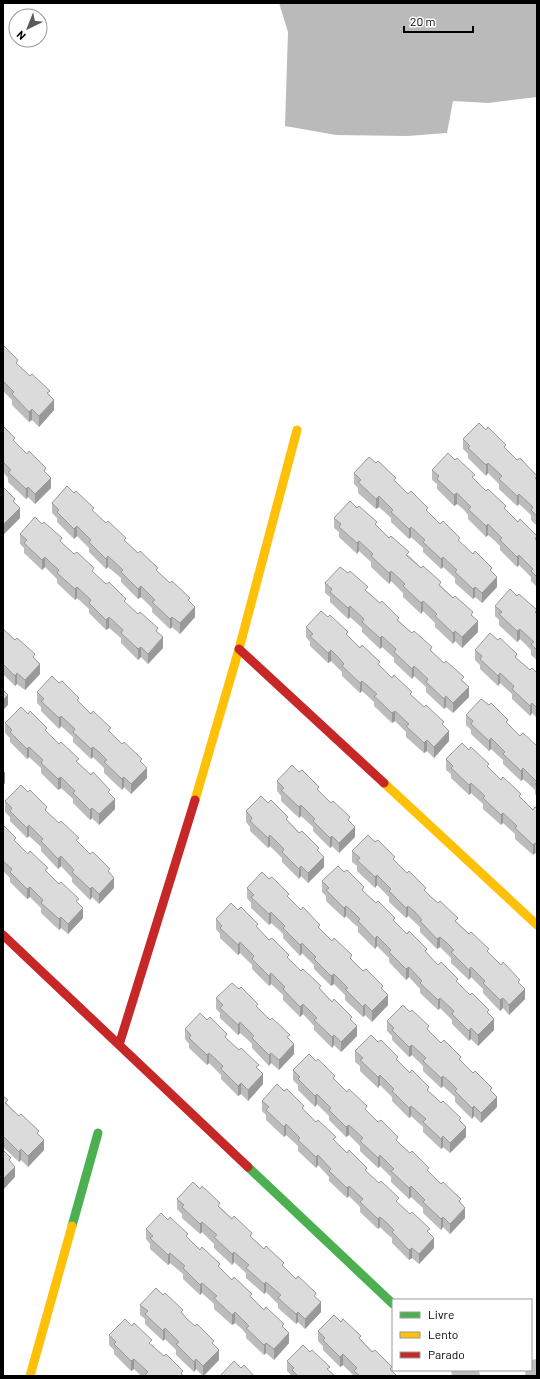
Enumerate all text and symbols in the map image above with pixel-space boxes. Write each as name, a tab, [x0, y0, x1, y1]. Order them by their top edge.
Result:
north arrow	[8, 8, 48, 48]
scale bar	[404, 8, 473, 34]
text: 20 m	[410, 14, 436, 28]
text: N	[14, 28, 28, 43]
legend	[392, 1299, 532, 1371]
text: Livre	[428, 1307, 454, 1321]
text: Lento	[428, 1327, 458, 1341]
text: Parado	[428, 1347, 465, 1361]

